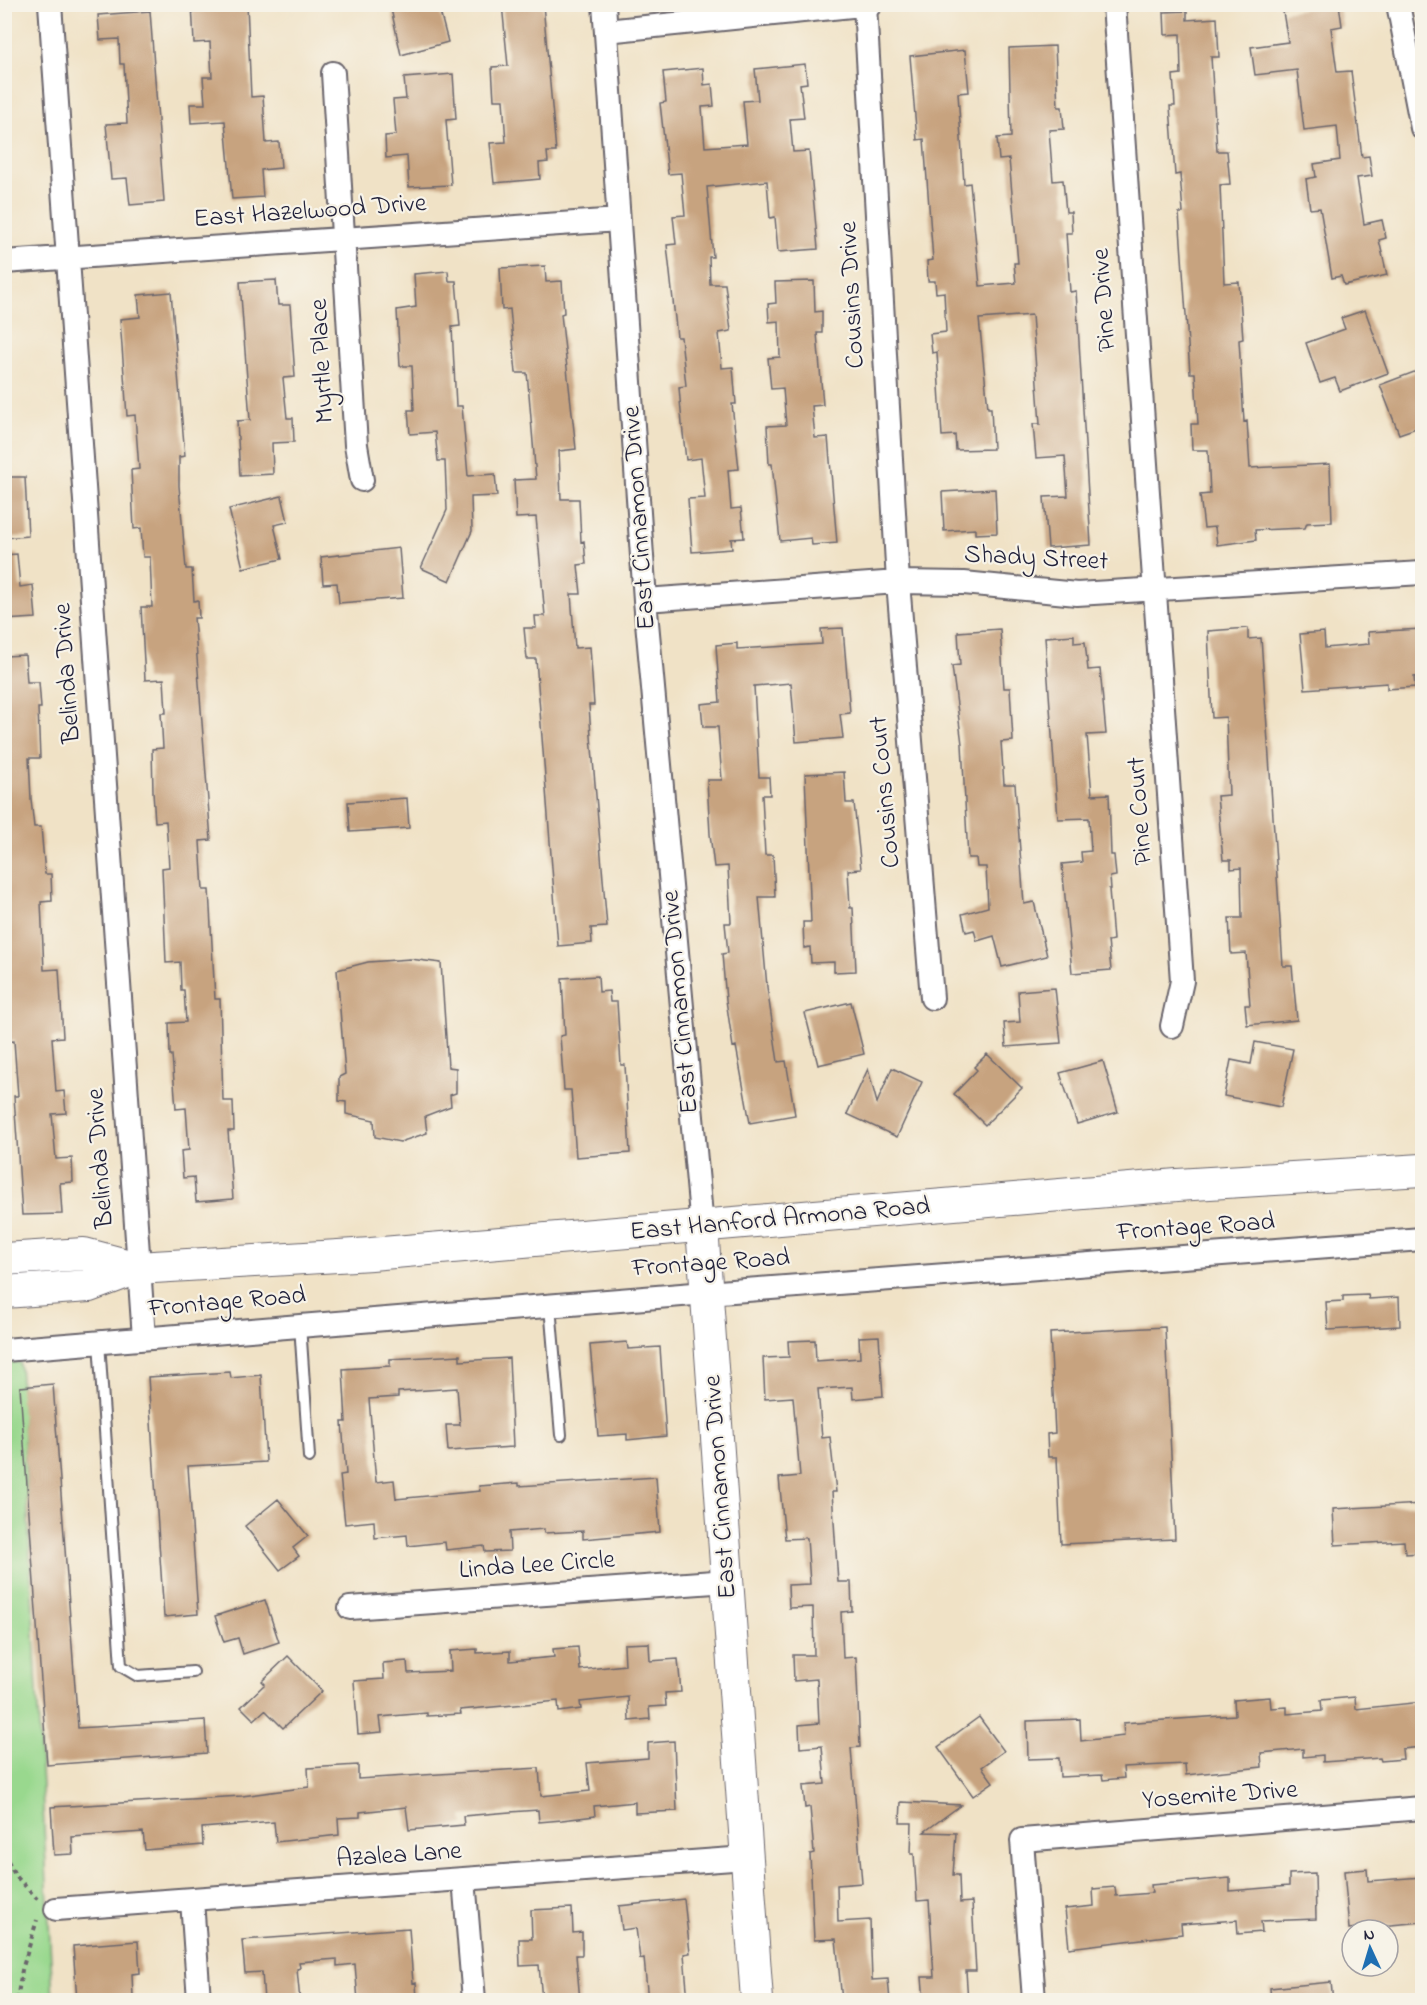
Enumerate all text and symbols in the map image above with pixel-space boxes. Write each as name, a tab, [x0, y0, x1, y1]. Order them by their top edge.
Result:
street label: East Hazelwood Drive	[192, 185, 428, 239]
street label: Cousins Drive	[830, 220, 876, 370]
street label: Pine Drive	[1082, 247, 1128, 353]
street label: Myrtle Place	[301, 297, 345, 424]
street label: East Cinnamon Drive	[613, 404, 667, 631]
street label: Shady Street	[963, 536, 1109, 582]
street label: Belinda Drive	[44, 601, 92, 745]
street label: Cousins Court	[860, 714, 912, 870]
street label: Pine Court	[1118, 755, 1164, 866]
street label: East Cinnamon Drive	[652, 888, 710, 1115]
street label: Belinda Drive	[77, 1086, 125, 1230]
street label: East Hanford Armona Road	[628, 1188, 932, 1252]
street label: Frontage Road	[1115, 1203, 1277, 1253]
street label: Frontage Road	[630, 1239, 792, 1289]
street label: Frontage Road	[145, 1277, 308, 1329]
street label: East Cinnamon Drive	[694, 1373, 748, 1600]
street label: Linda Lee Circle	[458, 1542, 617, 1590]
street label: Yosemite Drive	[1141, 1772, 1299, 1820]
street label: Azalea Lane	[335, 1833, 463, 1879]
north arrow	[1340, 1918, 1400, 1978]
text: N	[1363, 1923, 1376, 1947]

